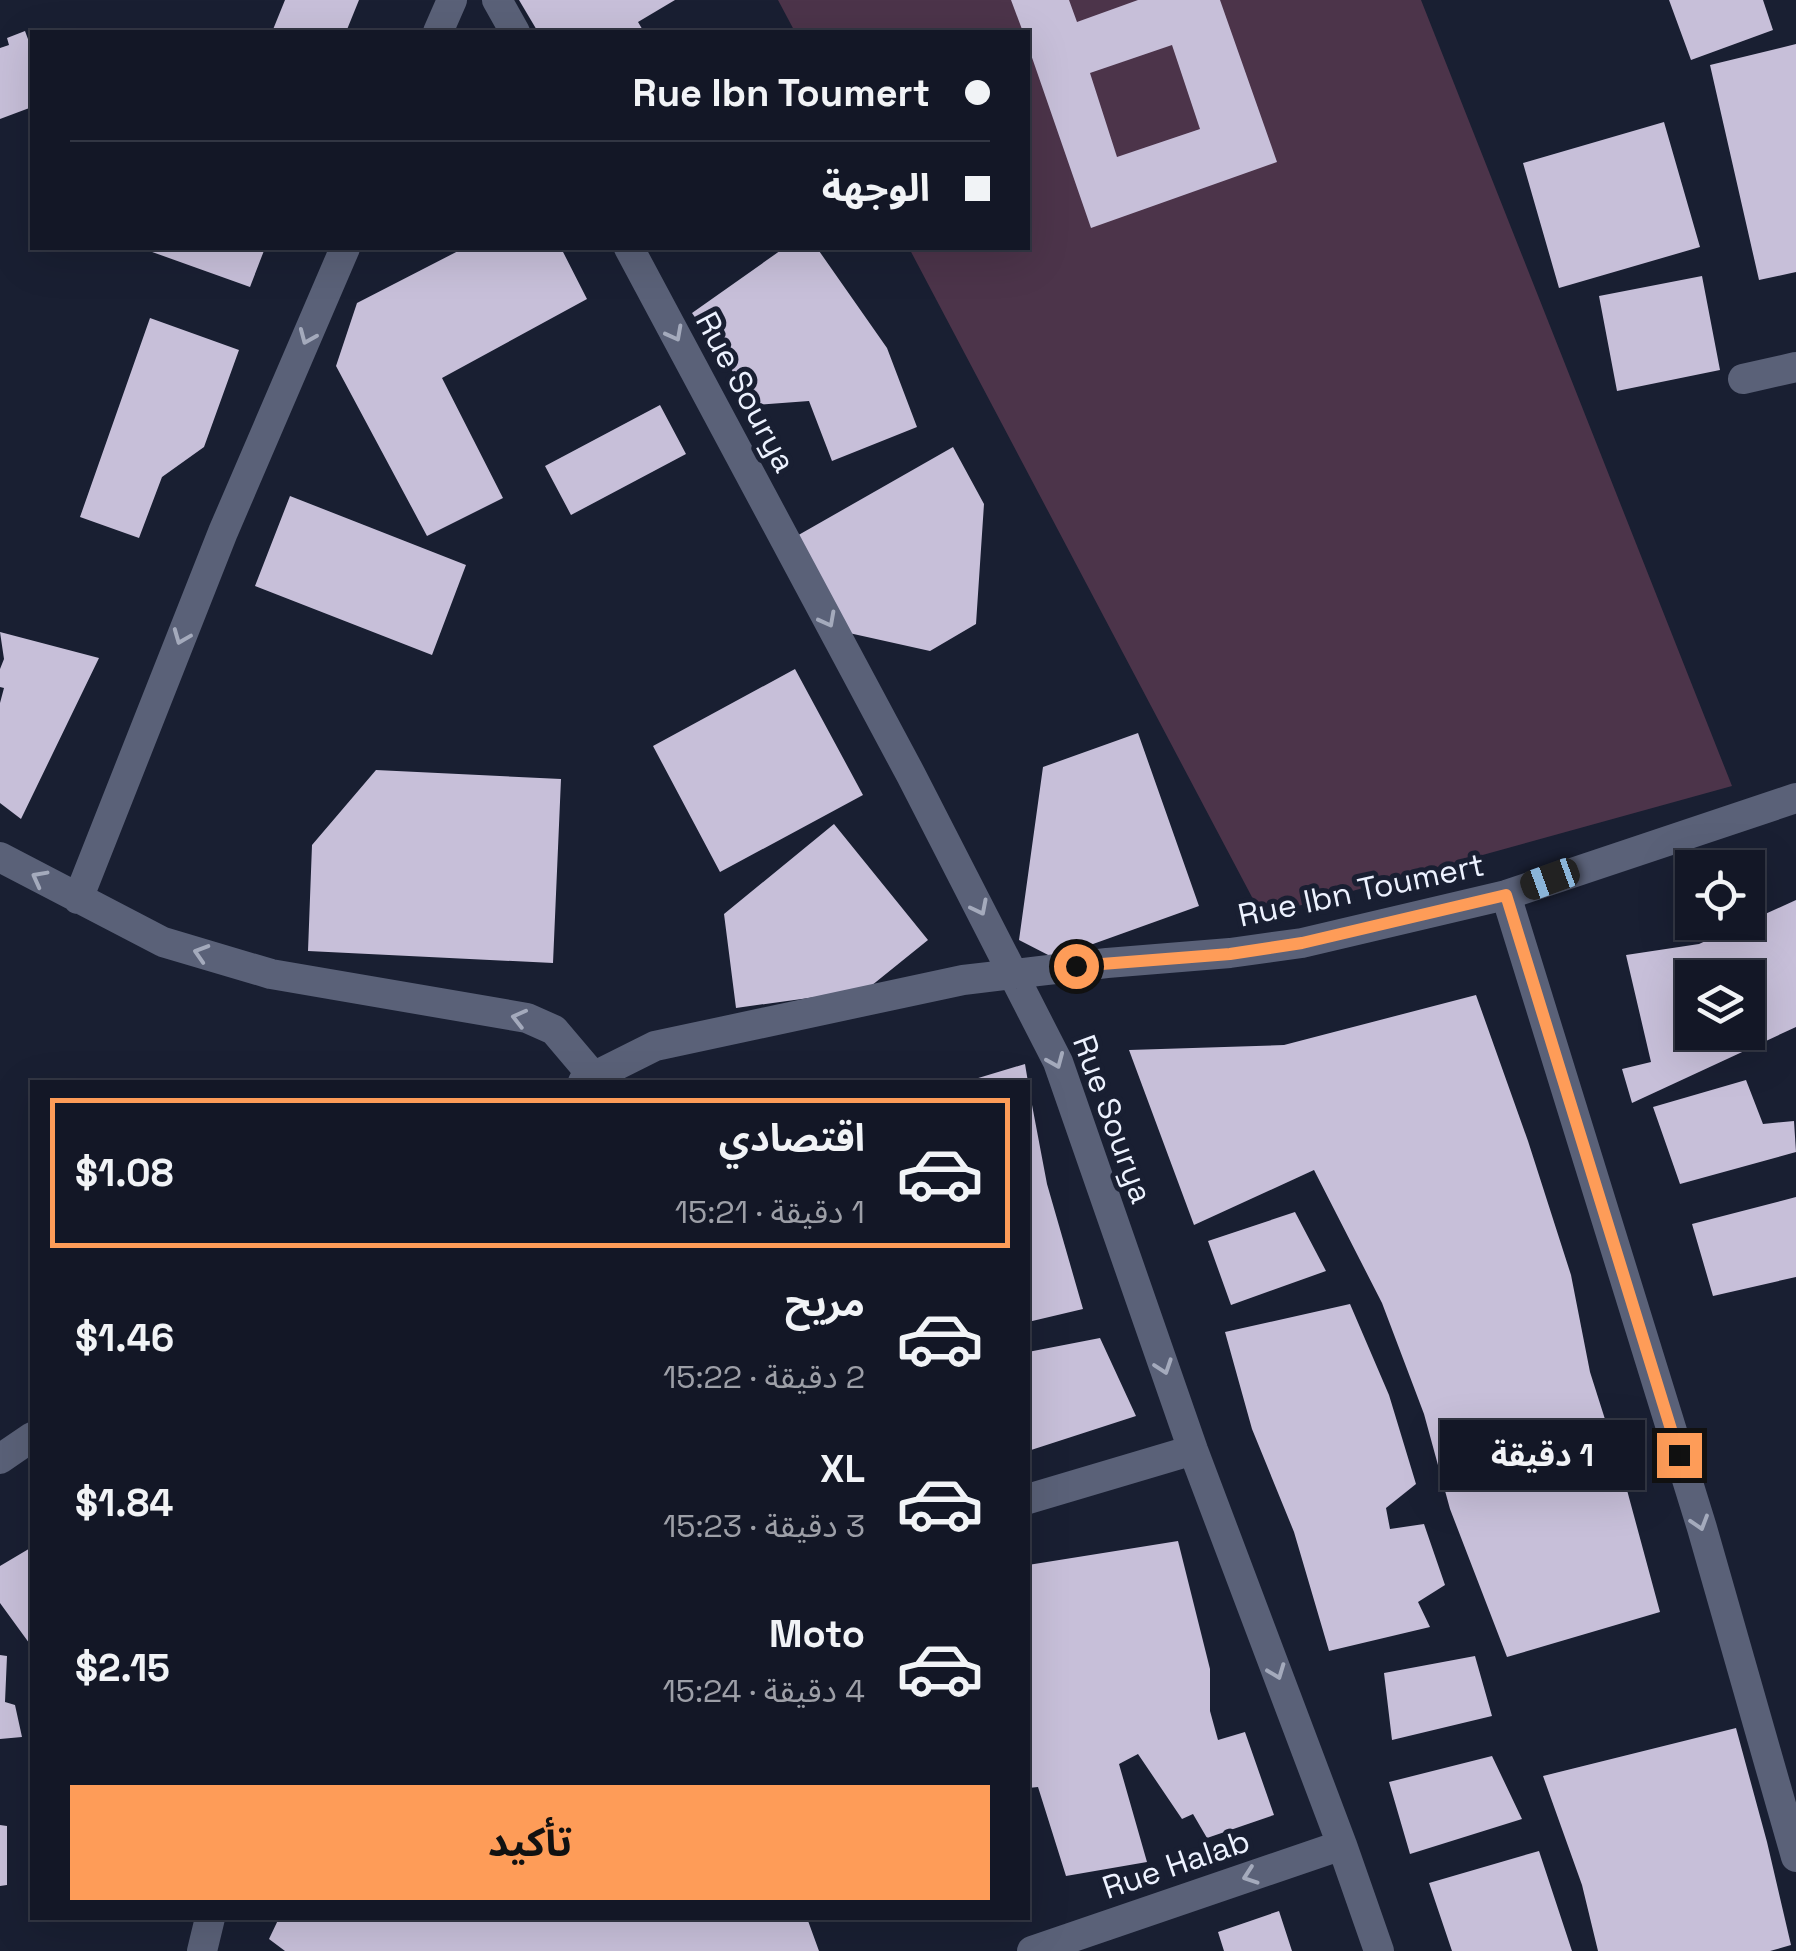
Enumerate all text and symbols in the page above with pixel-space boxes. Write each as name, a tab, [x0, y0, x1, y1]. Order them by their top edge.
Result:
text: Rue Ibn Toumert	[633, 69, 930, 117]
text: الوجهة	[822, 164, 930, 212]
street label: Rue Sourya	[687, 305, 805, 479]
one-way arrow	[663, 323, 682, 341]
one-way arrow	[299, 327, 319, 345]
one-way arrow	[816, 610, 835, 628]
one-way arrow	[173, 627, 193, 644]
street label: Rue Ibn Toumert	[1234, 844, 1488, 936]
map controls	[1675, 850, 1765, 1050]
button: locate	[1675, 850, 1765, 940]
car	[1517, 855, 1583, 903]
one-way arrow	[31, 871, 49, 890]
one-way arrow	[968, 897, 987, 915]
one-way arrow	[193, 944, 210, 965]
route start	[1054, 944, 1099, 989]
button: layers	[1675, 960, 1765, 1050]
one-way arrow	[511, 1008, 528, 1029]
street label: Rue Sourya	[1064, 1029, 1162, 1209]
one-way arrow	[1044, 1051, 1064, 1069]
text: اقتصادي	[719, 1114, 865, 1162]
icon: car	[895, 1128, 985, 1218]
text: $1.08	[75, 1149, 174, 1197]
text: 1 دقيقة · 15:21	[675, 1192, 865, 1232]
text: مريح	[785, 1279, 865, 1327]
icon: car	[895, 1293, 985, 1383]
text: $1.46	[75, 1314, 174, 1362]
text: 2 دقيقة · 15:22	[663, 1357, 865, 1397]
one-way arrow	[1152, 1358, 1173, 1375]
callout: 1 دقيقة	[1439, 1420, 1644, 1490]
route end	[1657, 1433, 1702, 1478]
text: 1 دقيقة	[1491, 1435, 1594, 1475]
text: XL	[820, 1445, 865, 1493]
icon: car	[895, 1458, 985, 1548]
text: $1.84	[75, 1479, 174, 1527]
text: 3 دقيقة · 15:23	[663, 1506, 865, 1546]
one-way arrow	[1688, 1514, 1709, 1531]
text: Moto	[769, 1610, 865, 1658]
icon: car	[895, 1623, 985, 1713]
text: $2.15	[75, 1644, 170, 1692]
one-way arrow	[1265, 1662, 1285, 1680]
text: 4 دقيقة · 15:24	[662, 1671, 865, 1711]
button: تأكيد	[70, 1785, 990, 1900]
street label: Rue Halab	[1097, 1820, 1255, 1908]
one-way arrow	[1243, 1864, 1260, 1885]

